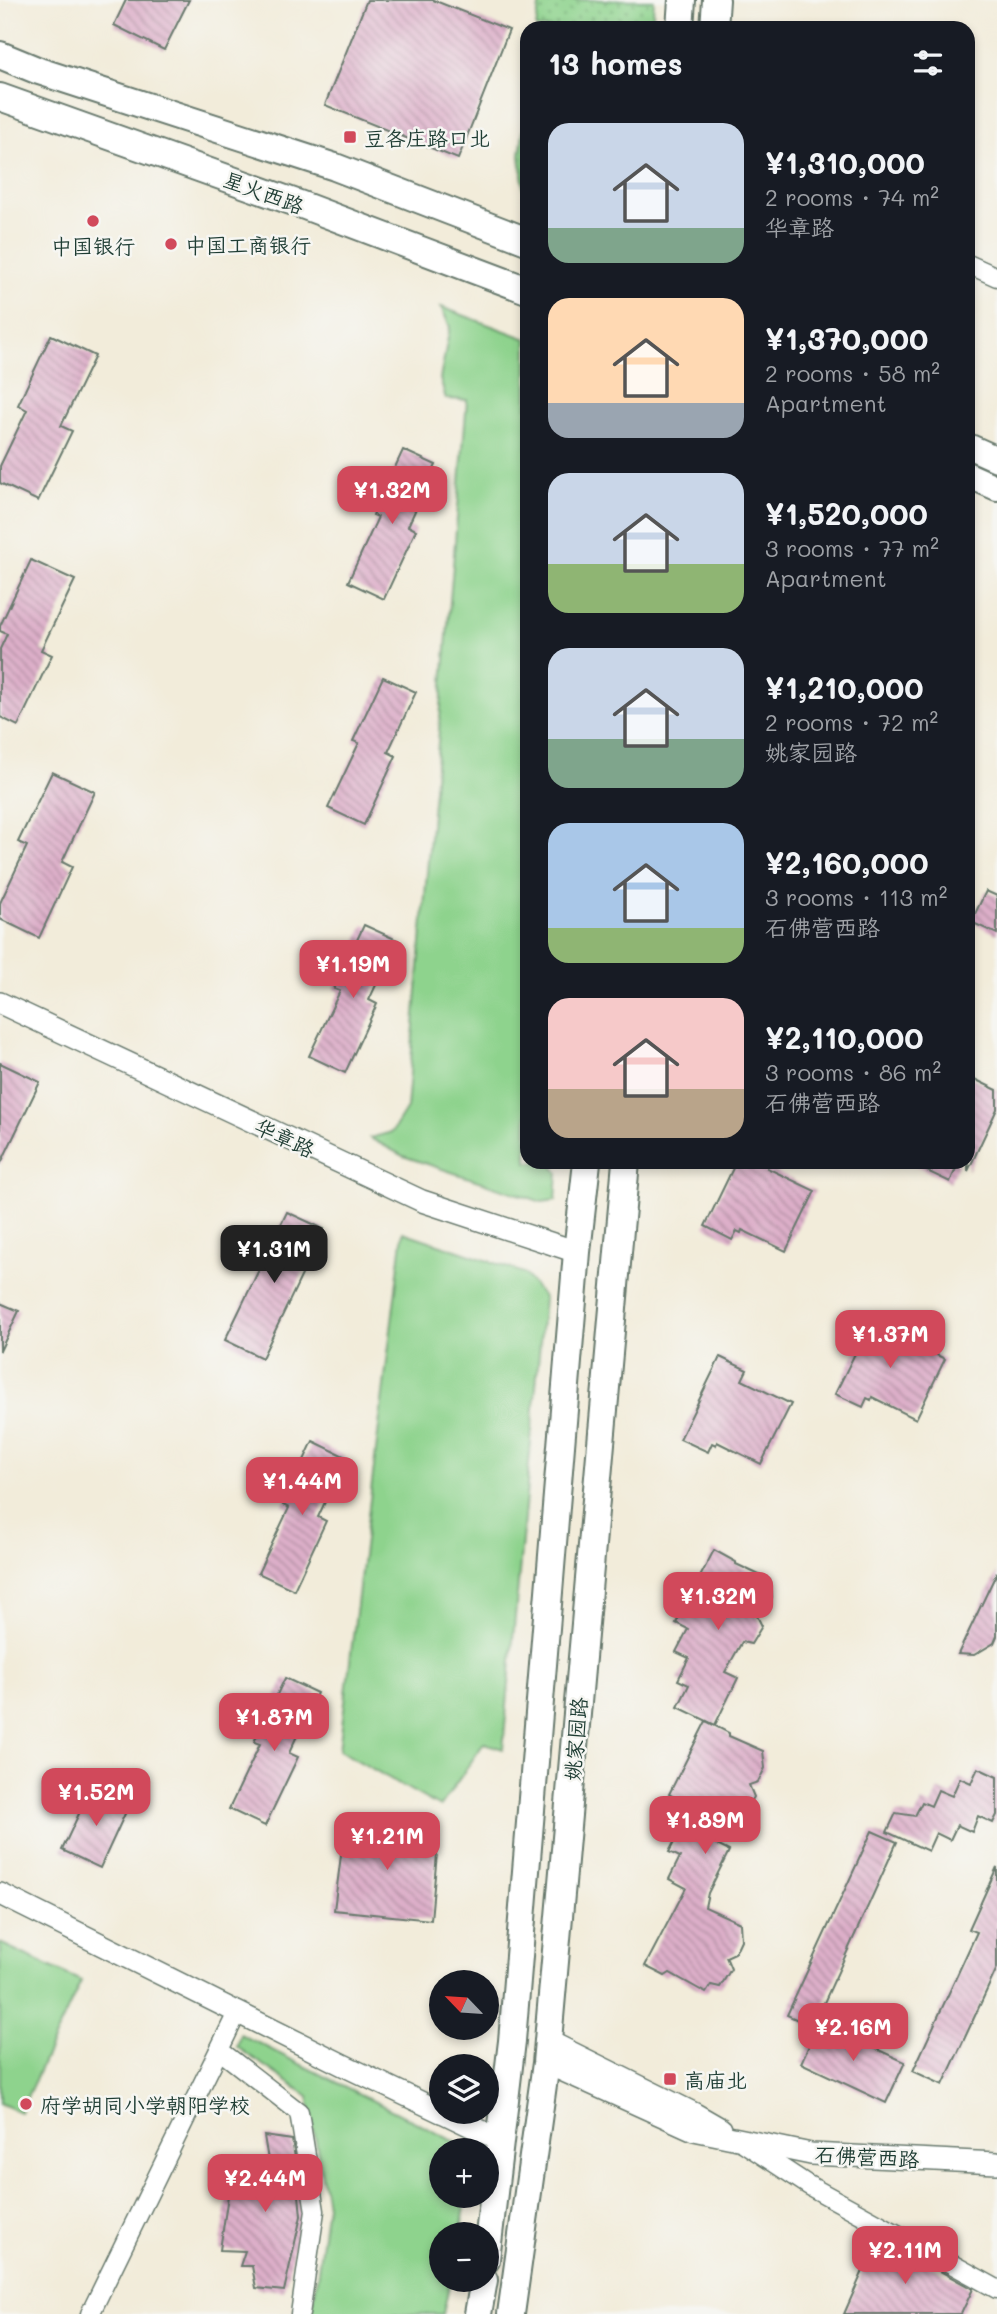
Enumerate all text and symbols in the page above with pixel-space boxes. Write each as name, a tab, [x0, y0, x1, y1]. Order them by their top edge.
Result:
text: 13 homes	[548, 43, 683, 83]
icon: filters	[909, 44, 947, 82]
place label: 豆各庄路口北	[364, 124, 490, 151]
marker: 豆各庄路口北	[342, 129, 358, 145]
text: ¥1,310,000	[765, 142, 925, 182]
icon: home	[604, 151, 688, 235]
street label: 星火西路	[220, 165, 308, 219]
text: 2 rooms · 74 m²	[765, 182, 939, 212]
text: 华章路	[765, 212, 834, 242]
marker: 中国银行	[85, 213, 101, 229]
place label: 中国工商银行	[185, 231, 311, 258]
place label: 中国银行	[51, 232, 135, 259]
marker: 中国工商银行	[163, 236, 179, 252]
text: ¥1,370,000	[765, 318, 928, 358]
icon: home	[604, 326, 688, 410]
text: 2 rooms · 58 m²	[765, 358, 940, 388]
text: Apartment	[765, 388, 887, 418]
pin: ¥1.32M	[335, 466, 449, 526]
text: ¥1.32M	[353, 474, 431, 504]
text: ¥1,520,000	[765, 493, 928, 533]
icon: home	[604, 501, 688, 585]
text: 3 rooms · 77 m²	[765, 533, 939, 563]
text: Apartment	[765, 563, 887, 593]
text: ¥1,210,000	[765, 667, 924, 707]
icon: home	[604, 676, 688, 760]
text: 2 rooms · 72 m²	[765, 707, 938, 737]
text: 姚家园路	[765, 737, 857, 767]
text: ¥2,160,000	[765, 842, 928, 882]
icon: home	[604, 851, 688, 935]
text: 3 rooms · 113 m²	[765, 882, 947, 912]
text: 石佛营西路	[765, 912, 880, 942]
pin: ¥1.19M	[296, 940, 410, 1000]
text: ¥1.19M	[316, 948, 390, 978]
text: ¥2,110,000	[765, 1017, 924, 1057]
icon: home	[604, 1026, 688, 1110]
text: 3 rooms · 86 m²	[765, 1057, 941, 1087]
text: 石佛营西路	[765, 1087, 880, 1117]
street label: 华章路	[251, 1111, 319, 1163]
pin: ¥1.31M	[217, 1226, 331, 1285]
text: ¥1.31M	[237, 1233, 311, 1263]
pin: ¥1.37M	[833, 1310, 947, 1370]
text: ¥1.37M	[851, 1318, 929, 1348]
pin: ¥1.44M	[245, 1458, 359, 1517]
text: ¥1.44M	[262, 1465, 342, 1495]
pin: ¥1.32M	[661, 1572, 775, 1632]
text: ¥1.32M	[679, 1580, 757, 1610]
pin: ¥1.87M	[217, 1694, 331, 1753]
street label: 姚家园路	[558, 1696, 592, 1782]
text: ¥1.87M	[235, 1701, 313, 1731]
pin: ¥1.52M	[39, 1769, 153, 1828]
text: ¥1.52M	[57, 1776, 135, 1806]
pin: ¥1.89M	[648, 1797, 762, 1856]
text: ¥1.89M	[665, 1804, 745, 1834]
pin: ¥1.21M	[330, 1812, 444, 1872]
text: ¥1.21M	[350, 1820, 424, 1850]
north arrow	[429, 1970, 499, 2040]
map controls	[429, 1970, 499, 2292]
pin: ¥2.16M	[796, 2004, 910, 2063]
text: ¥2.16M	[814, 2011, 892, 2041]
button: layers	[429, 2054, 499, 2124]
place label: 高庙北	[684, 2066, 747, 2093]
marker: 高庙北	[662, 2071, 678, 2087]
place label: 府学胡同小学朝阳学校	[40, 2091, 250, 2118]
marker: 府学胡同小学朝阳学校	[18, 2096, 34, 2112]
button: +	[429, 2138, 499, 2208]
street label: 石佛营西路	[814, 2140, 920, 2172]
pin: ¥2.44M	[208, 2154, 322, 2214]
text: ¥2.44M	[224, 2162, 306, 2192]
button: −	[429, 2222, 499, 2292]
pin: ¥2.11M	[848, 2226, 962, 2286]
text: ¥2.11M	[868, 2234, 942, 2264]

